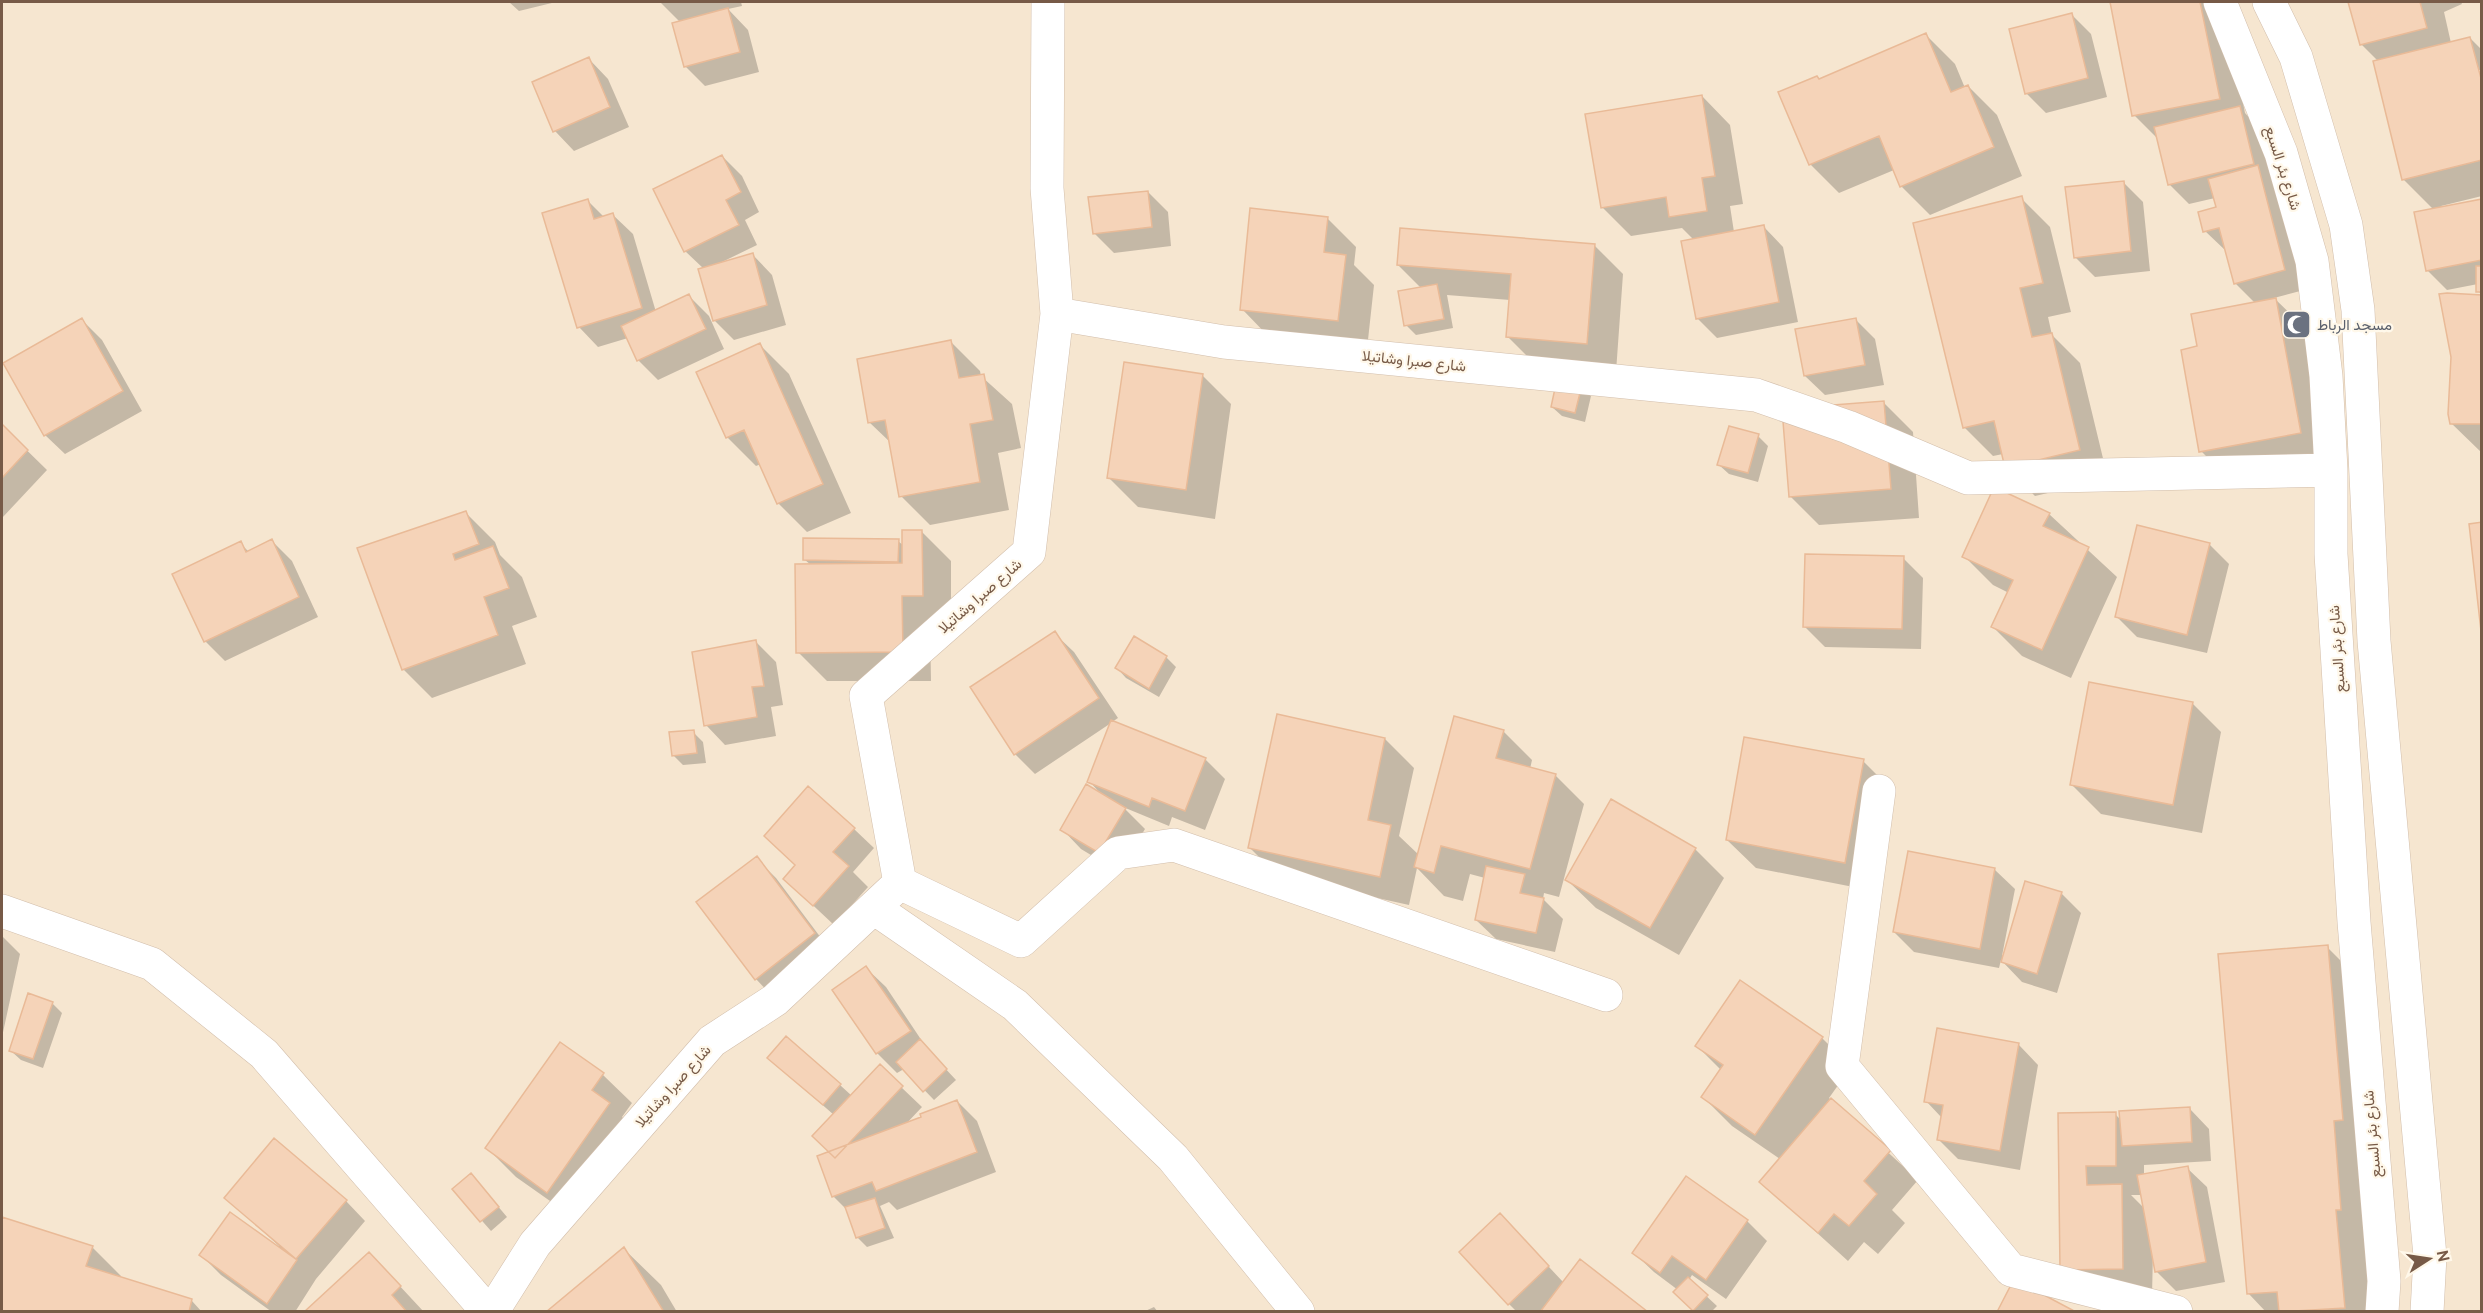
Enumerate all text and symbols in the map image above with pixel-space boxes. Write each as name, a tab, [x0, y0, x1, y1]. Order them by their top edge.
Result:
street label: شارع بئر السبع	[2259, 124, 2304, 213]
mosque icon: مسجد الرباط	[2280, 309, 2312, 341]
place label: مسجد الرباط	[2317, 317, 2392, 336]
street label: شارع صبرا وشاتيلا	[1361, 348, 1467, 377]
street label: شارع صبرا وشاتيلا	[935, 556, 1027, 639]
street label: شارع بئر السبع	[2326, 604, 2351, 693]
street label: شارع صبرا وشاتيلا	[632, 1042, 716, 1132]
street label: شارع بئر السبع	[2360, 1089, 2387, 1178]
north arrow	[2399, 1229, 2459, 1289]
text: N	[2431, 1249, 2453, 1264]

